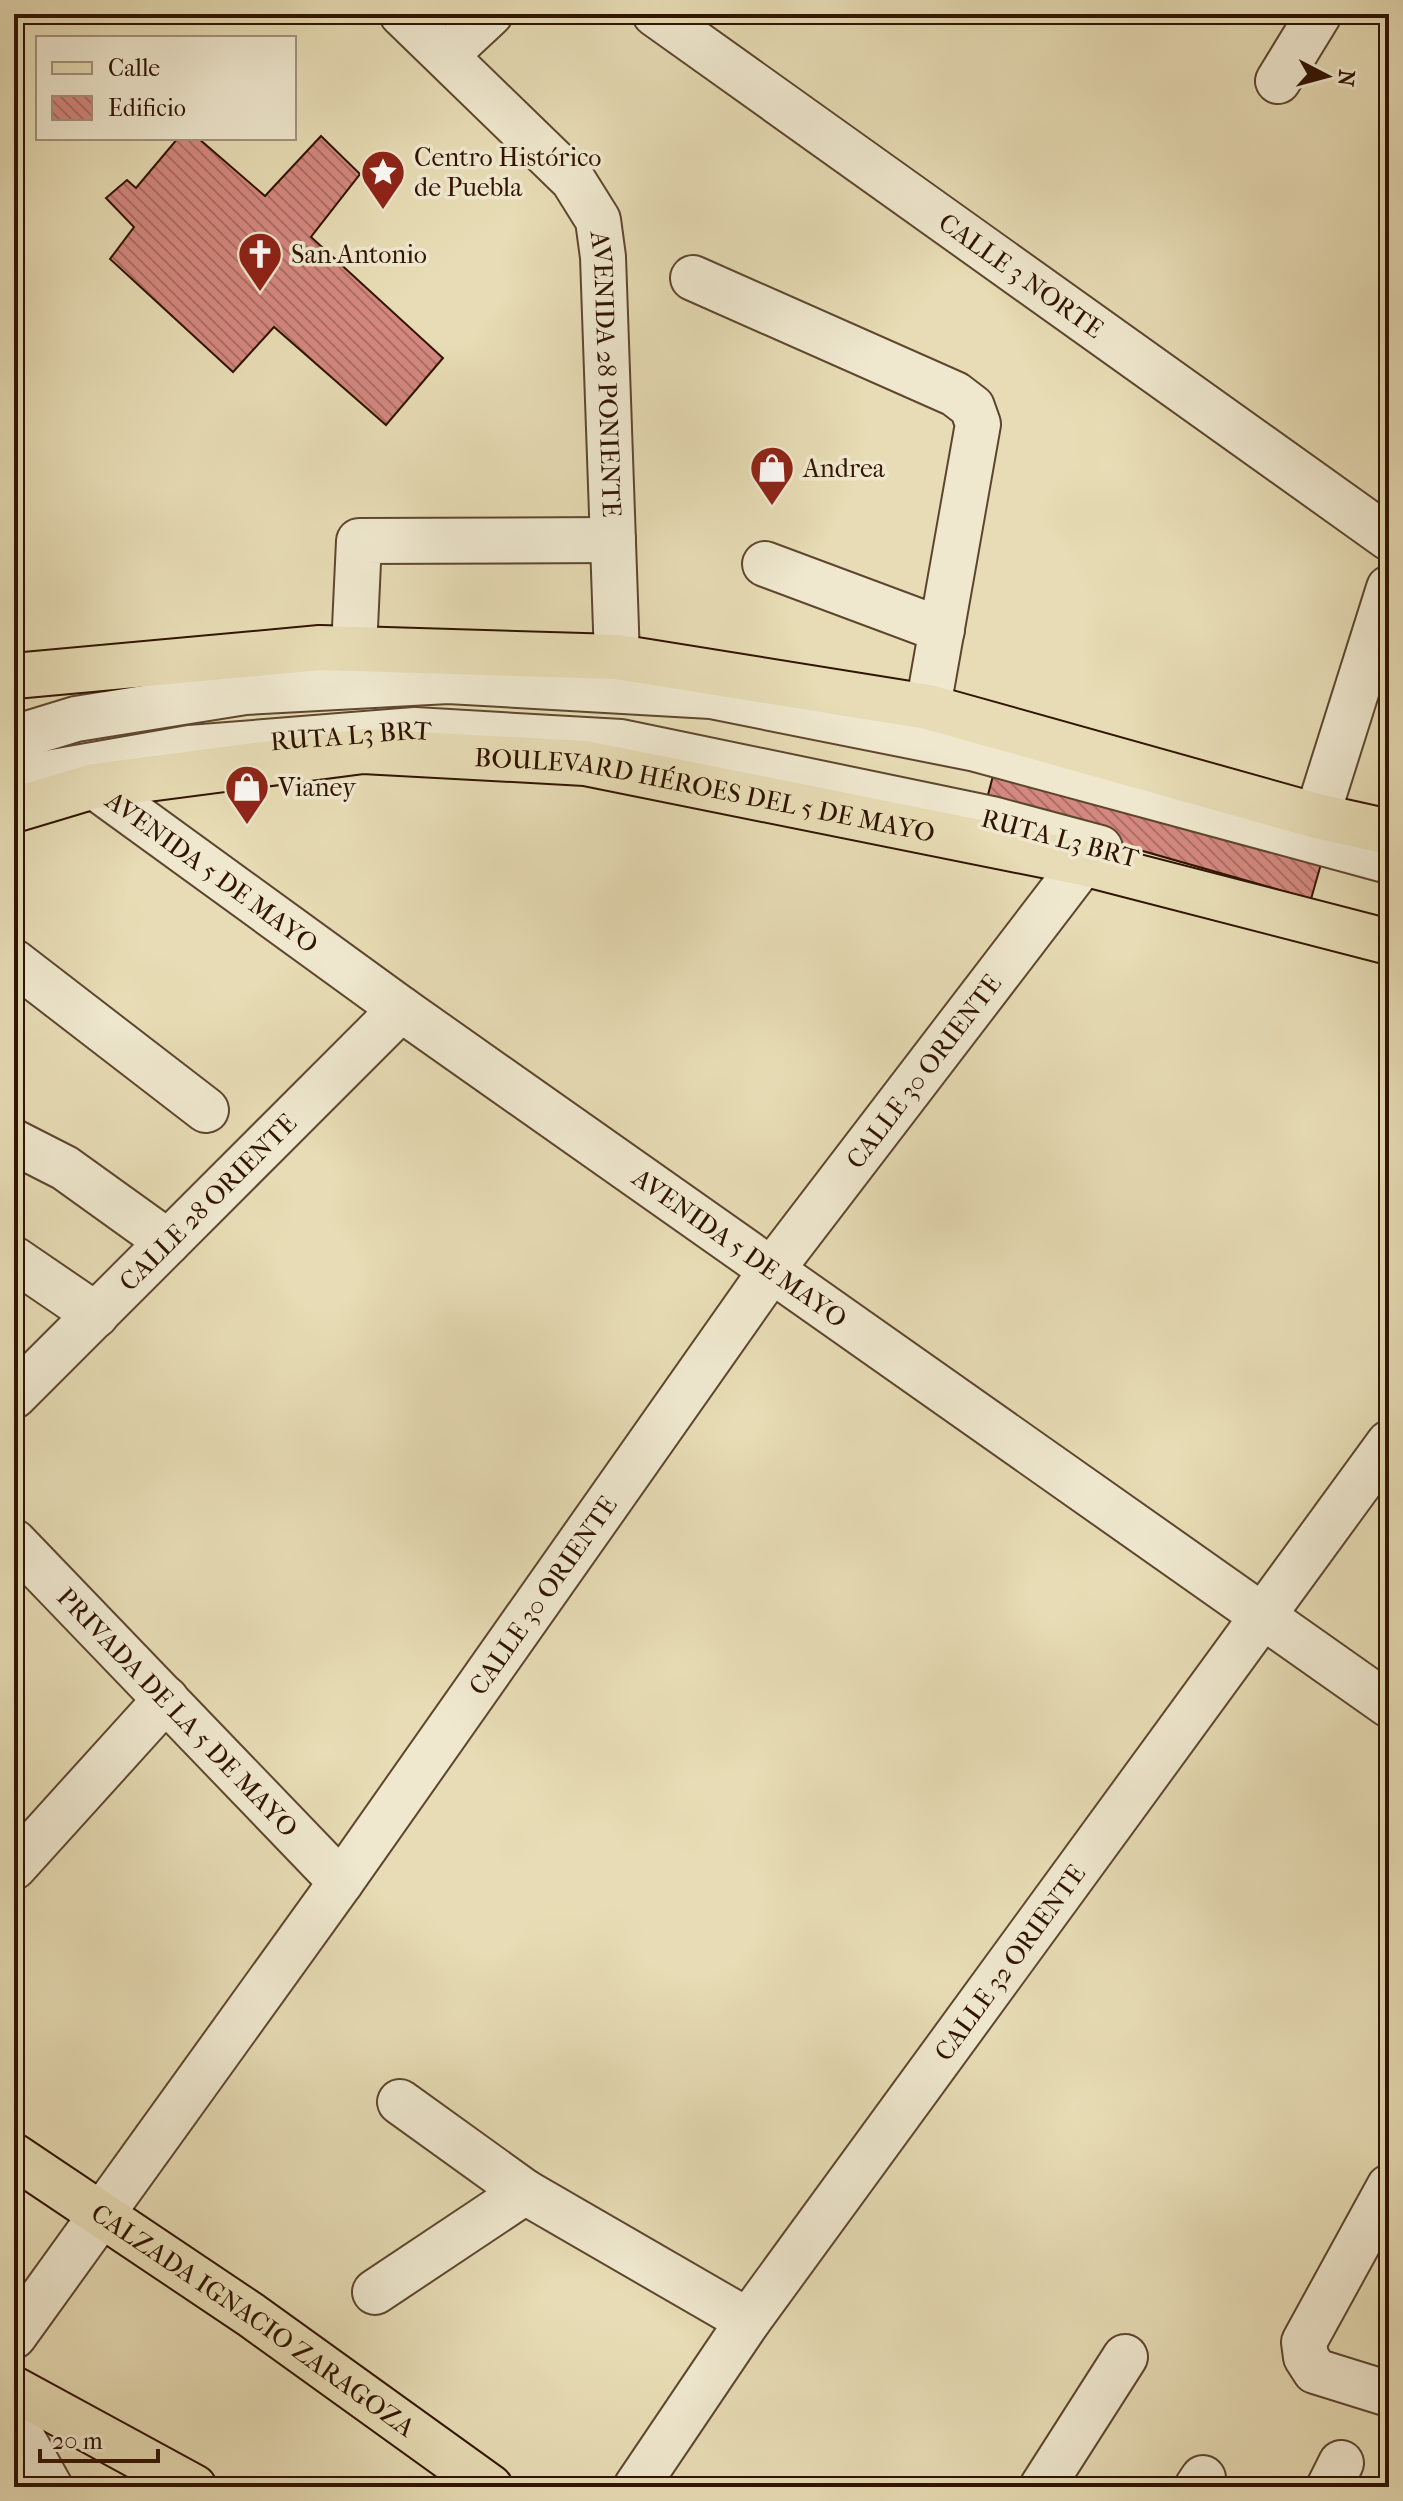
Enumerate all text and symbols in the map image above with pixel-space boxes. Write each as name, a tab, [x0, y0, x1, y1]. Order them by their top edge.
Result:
legend	[36, 36, 296, 140]
north arrow	[1287, 36, 1367, 116]
text: Calle	[108, 54, 160, 82]
text: N	[1332, 68, 1360, 88]
text: Edificio	[108, 94, 186, 122]
place label: Centro Histórico de Puebla	[414, 142, 602, 203]
place icon: Centro Histórico de Puebla	[359, 148, 407, 211]
street label: CALLE 3 NORTE	[933, 207, 1109, 345]
street label: AVENIDA 28 PONIENTE	[584, 228, 627, 518]
church icon: San Antonio	[236, 230, 284, 293]
place label: San Antonio	[291, 239, 427, 270]
shop icon: Andrea	[748, 444, 796, 507]
place label: Andrea	[802, 453, 886, 484]
street label: RUTA L3 BRT	[269, 715, 433, 758]
street label: BOULEVARD HÉROES DEL 5 DE MAYO	[474, 742, 937, 849]
shop icon: Vianey	[223, 763, 271, 826]
place label: Vianey	[277, 772, 357, 803]
street label: AVENIDA 5 DE MAYO	[99, 784, 324, 960]
street label: RUTA L3 BRT	[978, 803, 1142, 874]
street label: CALLE 30 ORIENTE	[840, 968, 1008, 1175]
street label: CALLE 28 ORIENTE	[113, 1108, 303, 1298]
street label: AVENIDA 5 DE MAYO	[626, 1161, 853, 1334]
street label: CALLE 30 ORIENTE	[462, 1490, 624, 1701]
street label: PRIVADA DE LA 5 DE MAYO	[50, 1582, 304, 1843]
street label: CALLE 32 ORIENTE	[928, 1859, 1092, 2067]
street label: CALZADA IGNACIO ZARAGOZA	[85, 2197, 421, 2444]
scale bar	[40, 2413, 158, 2463]
text: 20 m	[52, 2427, 103, 2455]

